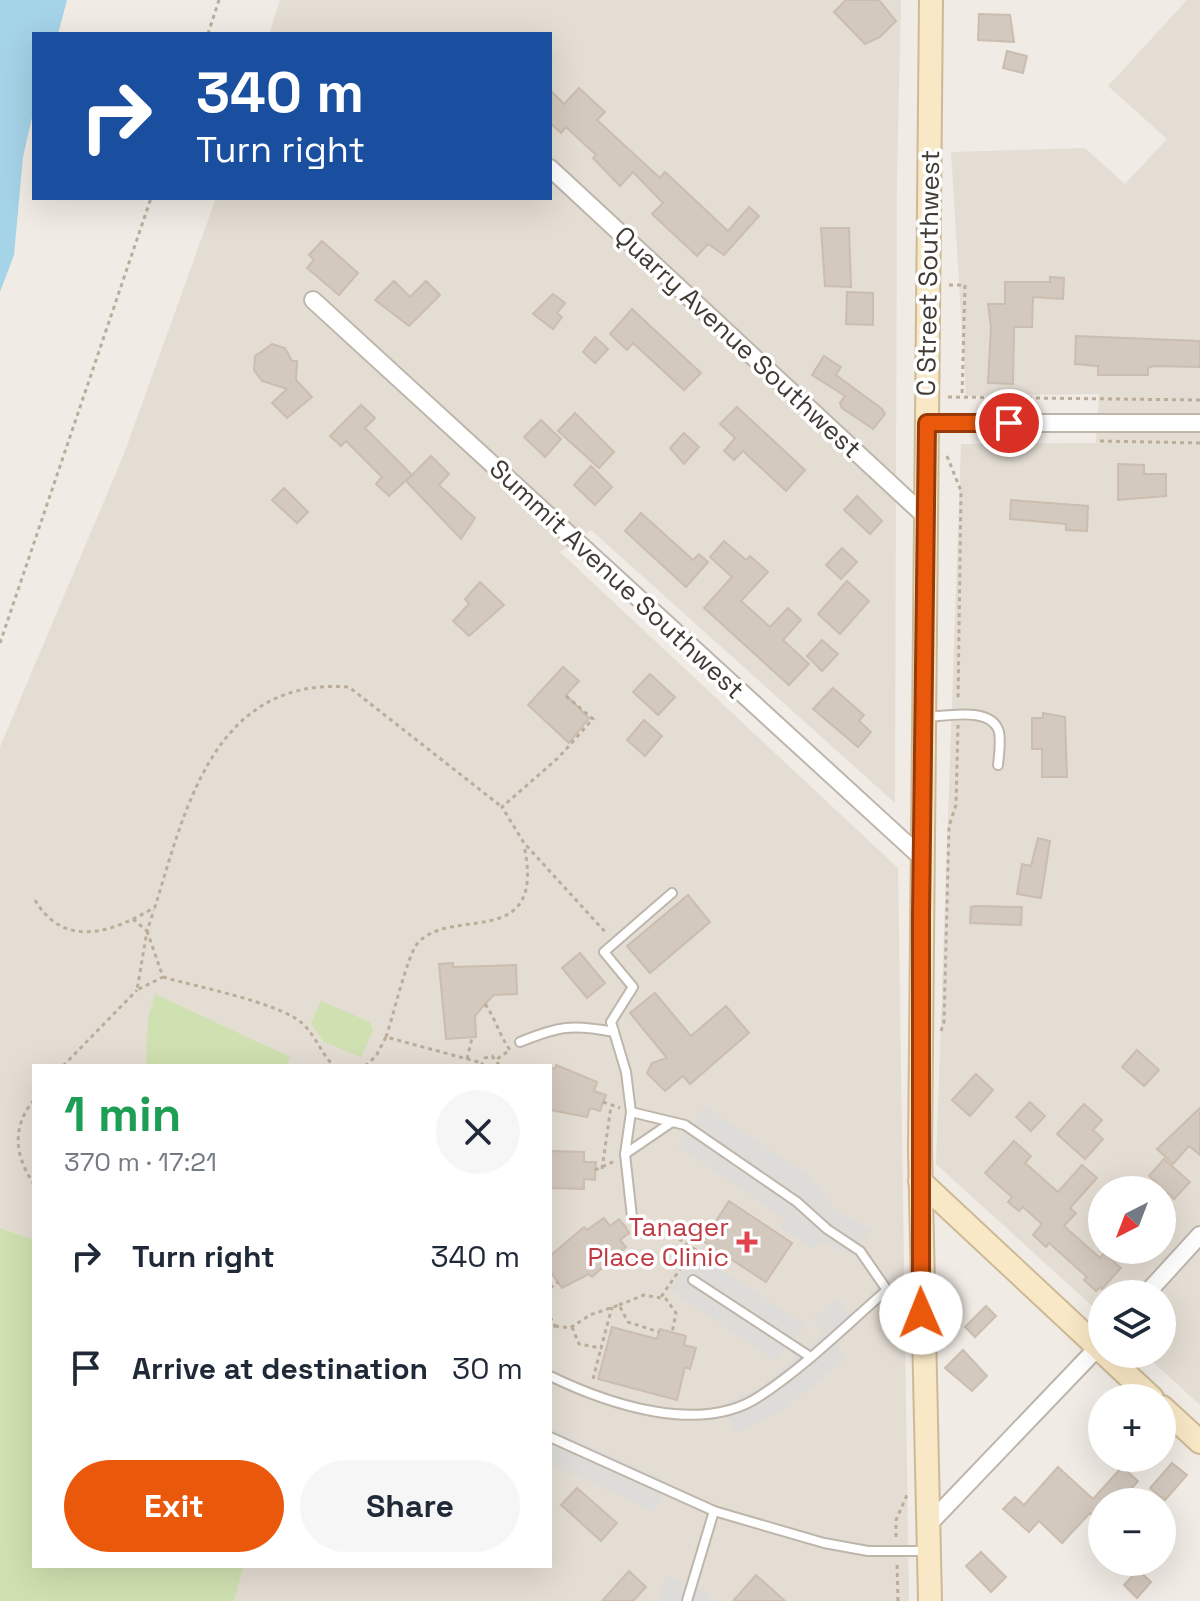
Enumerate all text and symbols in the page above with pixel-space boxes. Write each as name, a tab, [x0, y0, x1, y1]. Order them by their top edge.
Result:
text: 340 m	[196, 57, 364, 128]
icon: right	[64, 64, 168, 168]
text: Turn right	[196, 127, 365, 173]
street label: C Street Southwest	[909, 149, 947, 397]
street label: Quarry Avenue Southwest	[607, 219, 869, 465]
pin	[975, 389, 1043, 457]
icon: arrive	[987, 401, 1031, 445]
street label: Summit Avenue Southwest	[482, 452, 752, 706]
text: 1 min	[64, 1084, 181, 1145]
button: close	[436, 1090, 520, 1174]
text: 370 m · 17:21	[64, 1145, 217, 1179]
north arrow	[1088, 1176, 1176, 1264]
map controls	[1088, 1176, 1176, 1576]
place label: Tanager Place Clinic	[587, 1210, 729, 1274]
marker: Tanager Place Clinic	[736, 1231, 758, 1253]
icon: right	[64, 1234, 108, 1278]
text: Turn right	[132, 1237, 275, 1276]
text: 340 m	[430, 1237, 520, 1276]
position arrow	[879, 1271, 963, 1355]
button: layers	[1088, 1280, 1176, 1368]
icon: arrive	[64, 1346, 108, 1390]
text: Arrive at destination	[132, 1349, 428, 1388]
text: 30 m	[452, 1349, 523, 1388]
button: +	[1088, 1384, 1176, 1472]
button: Exit	[64, 1460, 284, 1552]
button: Share	[300, 1460, 520, 1552]
button: −	[1088, 1488, 1176, 1576]

